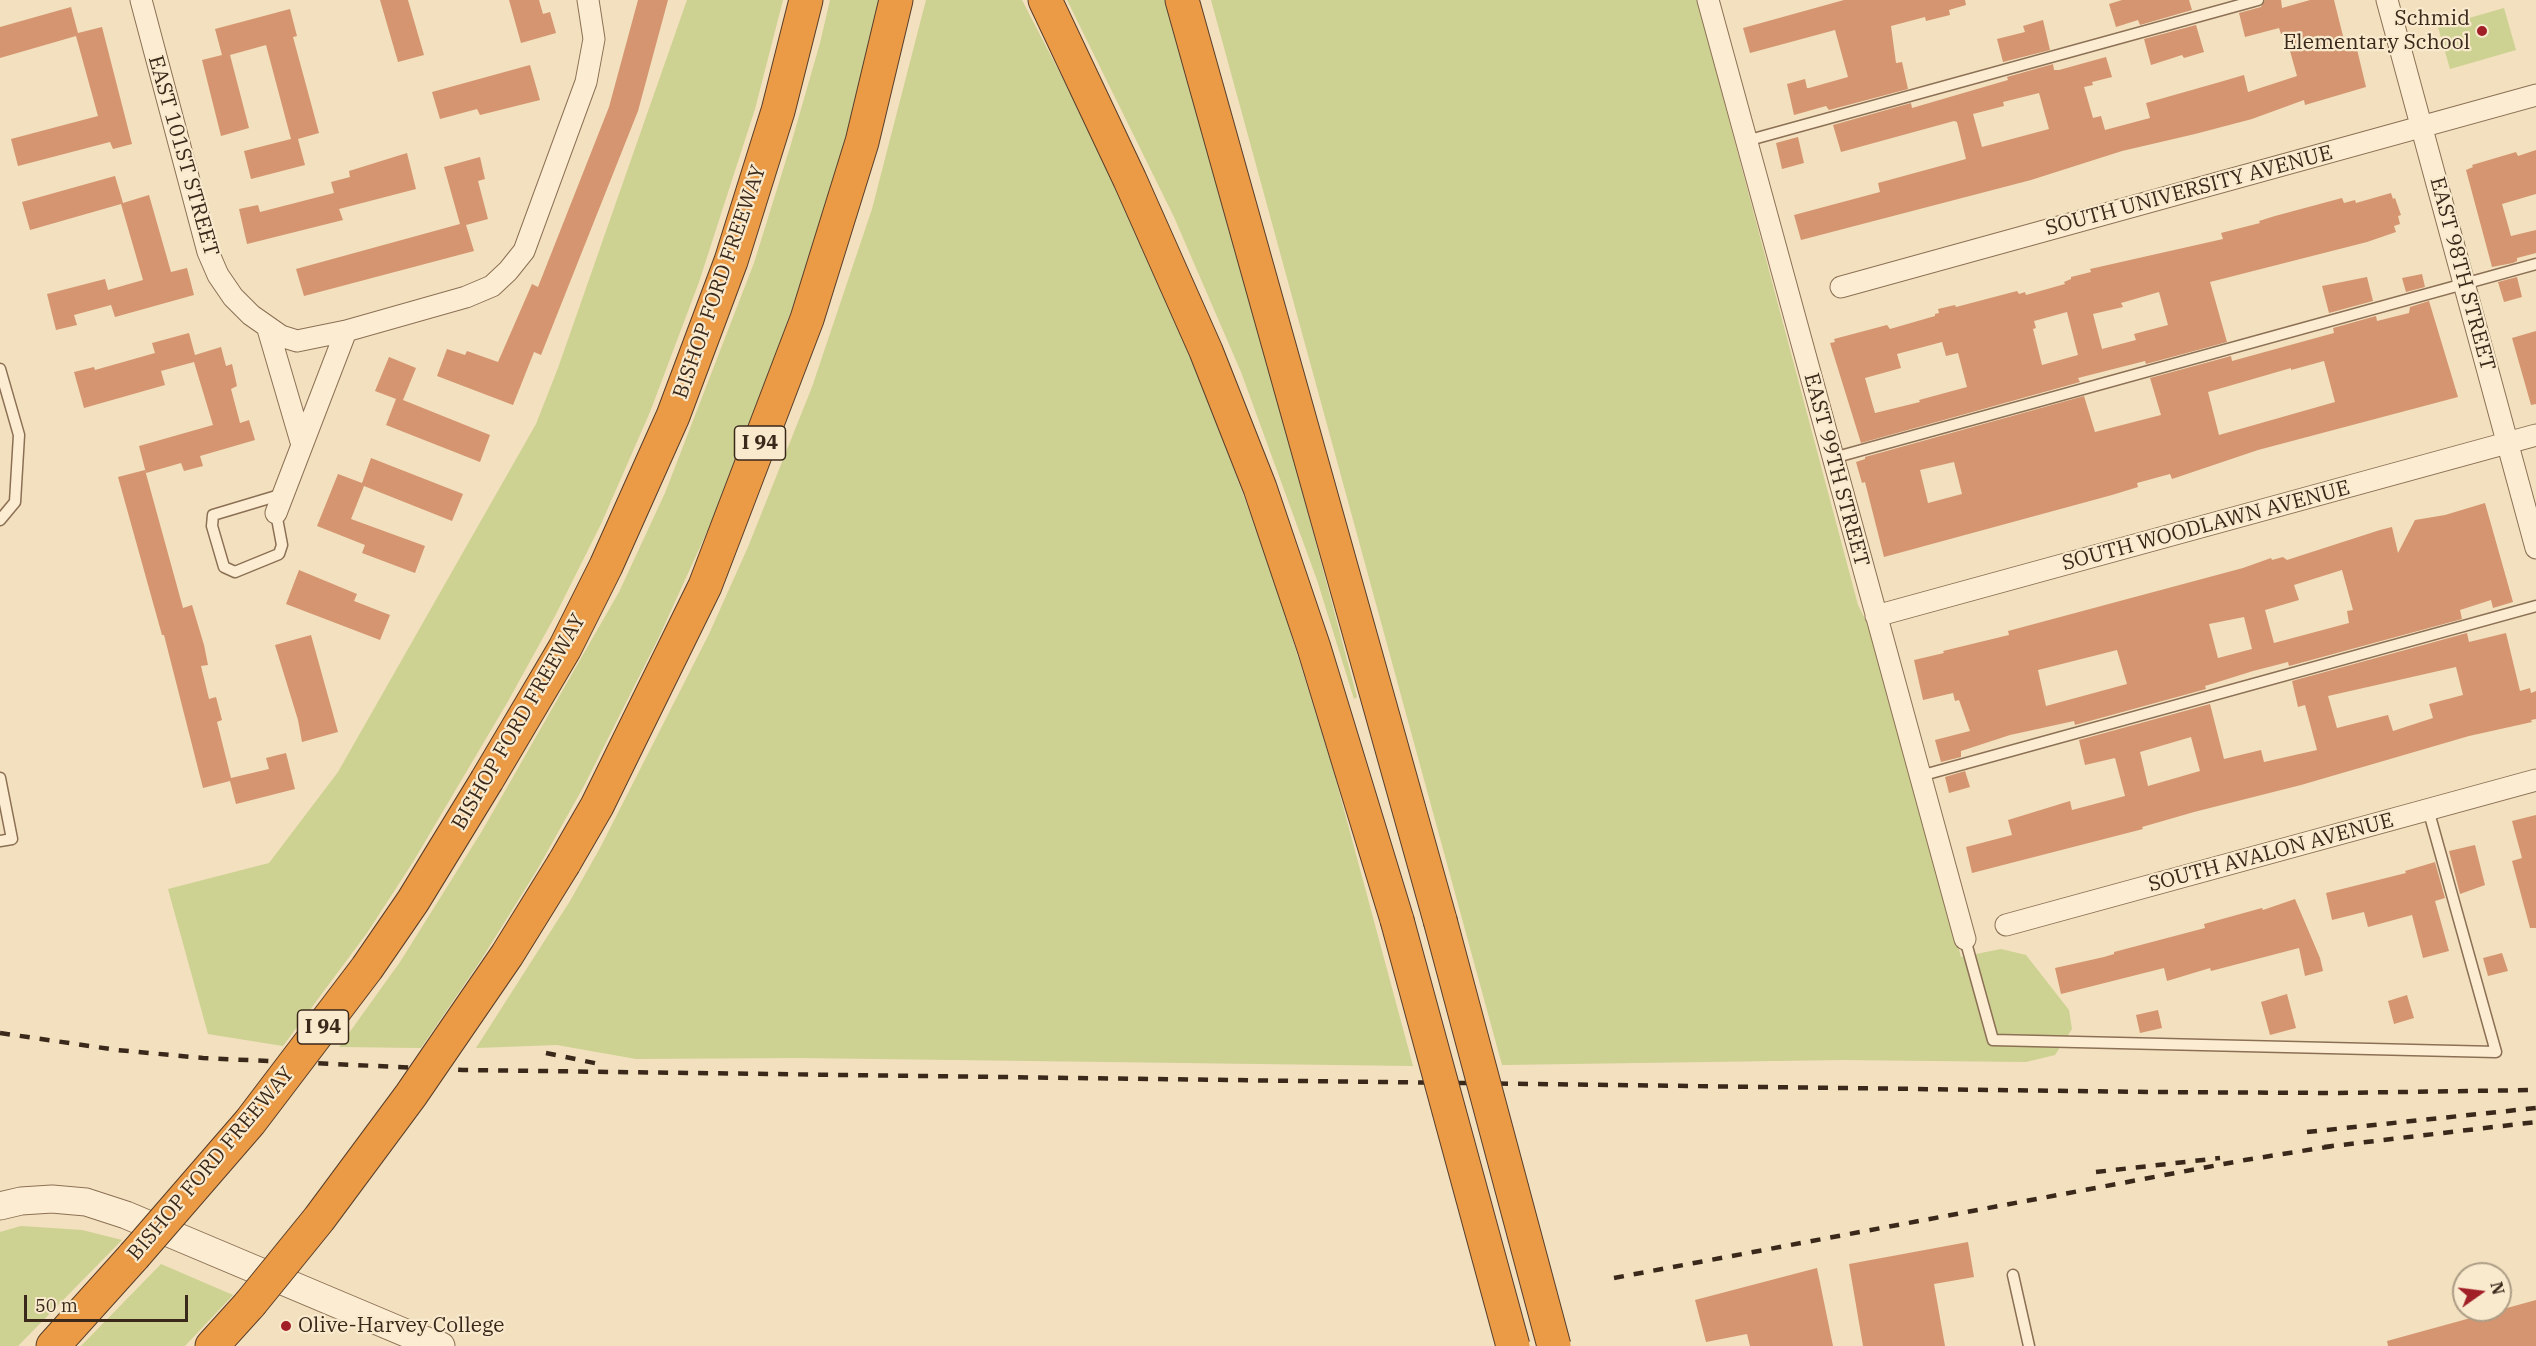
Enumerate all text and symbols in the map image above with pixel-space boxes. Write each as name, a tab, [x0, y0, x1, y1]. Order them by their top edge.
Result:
place label: Schmid Elementary School	[2283, 6, 2470, 56]
marker: Schmid Elementary School	[2475, 24, 2489, 38]
street label: EAST 101ST STREET	[142, 53, 224, 259]
street label: SOUTH UNIVERSITY AVENUE	[2043, 140, 2335, 242]
street label: BISHOP FORD FREEWAY	[668, 162, 772, 402]
street label: EAST 98TH STREET	[2424, 174, 2500, 374]
street label: EAST 99TH STREET	[1798, 370, 1874, 570]
road number: I 94	[734, 426, 786, 460]
street label: SOUTH WOODLAWN AVENUE	[2059, 475, 2353, 577]
street label: BISHOP FORD FREEWAY	[447, 610, 591, 834]
street label: SOUTH AVALON AVENUE	[2146, 808, 2396, 898]
road number: I 94	[298, 1010, 348, 1044]
street label: BISHOP FORD FREEWAY	[123, 1062, 299, 1266]
north arrow	[2452, 1262, 2512, 1322]
text: N	[2486, 1280, 2509, 1297]
scale bar	[27, 1283, 190, 1321]
text: 50 m	[35, 1294, 78, 1317]
place label: Olive-Harvey College	[298, 1313, 505, 1339]
marker: Olive-Harvey College	[279, 1319, 293, 1333]

